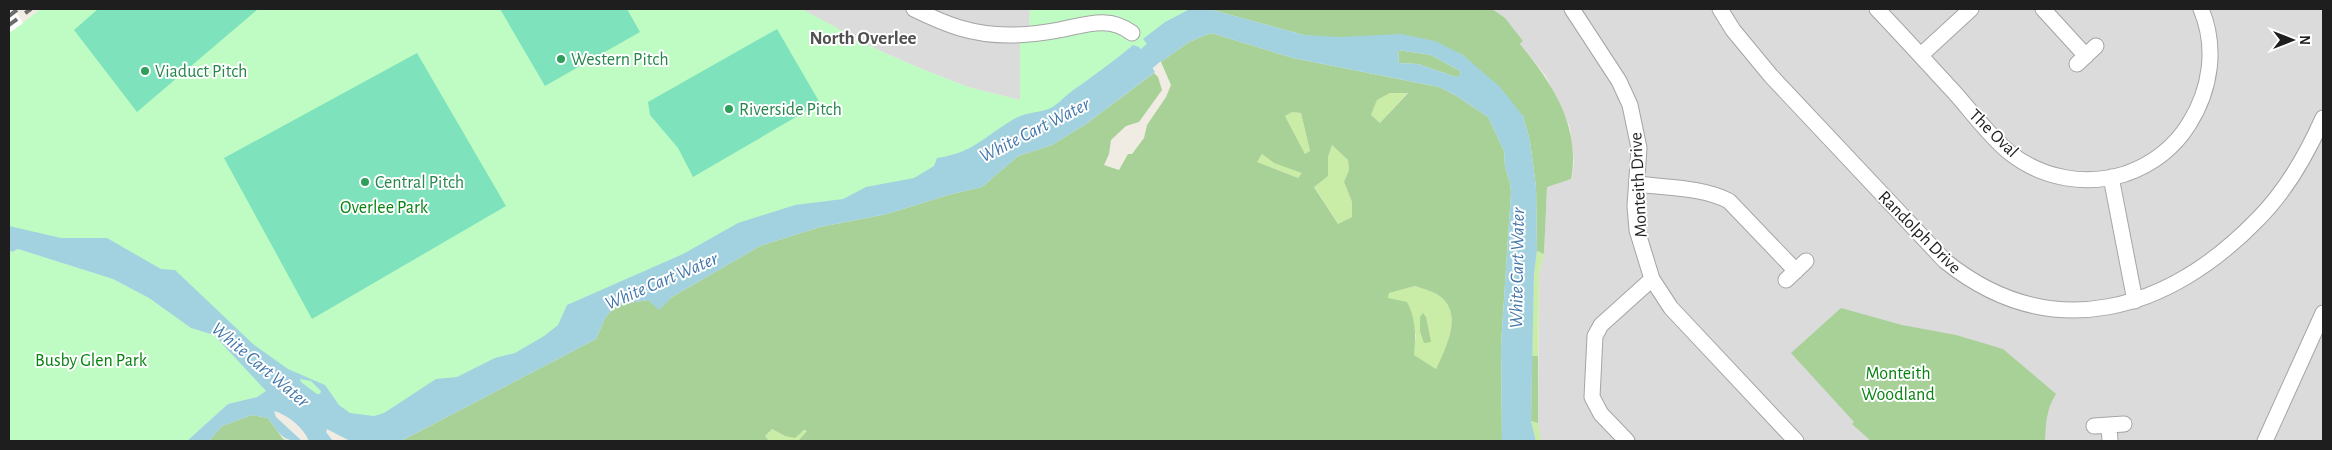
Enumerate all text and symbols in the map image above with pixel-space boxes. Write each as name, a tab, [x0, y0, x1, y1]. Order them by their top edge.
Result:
north arrow	[2267, 15, 2317, 65]
district label: North Overlee	[809, 29, 917, 48]
text: N	[2297, 35, 2311, 45]
place label: Western Pitch	[571, 51, 669, 69]
marker: Western Pitch	[555, 53, 567, 65]
place label: Viaduct Pitch	[155, 63, 247, 81]
marker: Viaduct Pitch	[139, 65, 151, 77]
water label: White Cart Water	[977, 94, 1093, 166]
place label: Riverside Pitch	[739, 101, 842, 119]
marker: Riverside Pitch	[723, 103, 735, 115]
street label: The Oval	[1965, 106, 2021, 161]
street label: Monteith Drive	[1627, 132, 1651, 238]
place label: Central Pitch	[375, 174, 464, 192]
marker: Central Pitch	[359, 176, 371, 188]
street label: Randolph Drive	[1875, 188, 1964, 277]
park label: Overlee Park	[340, 199, 429, 217]
water label: White Cart Water	[1507, 207, 1528, 328]
water label: White Cart Water	[602, 249, 722, 314]
water label: White Cart Water	[208, 319, 313, 412]
park label: Busby Glen Park	[35, 352, 148, 370]
park label: Monteith Woodland	[1861, 365, 1935, 404]

